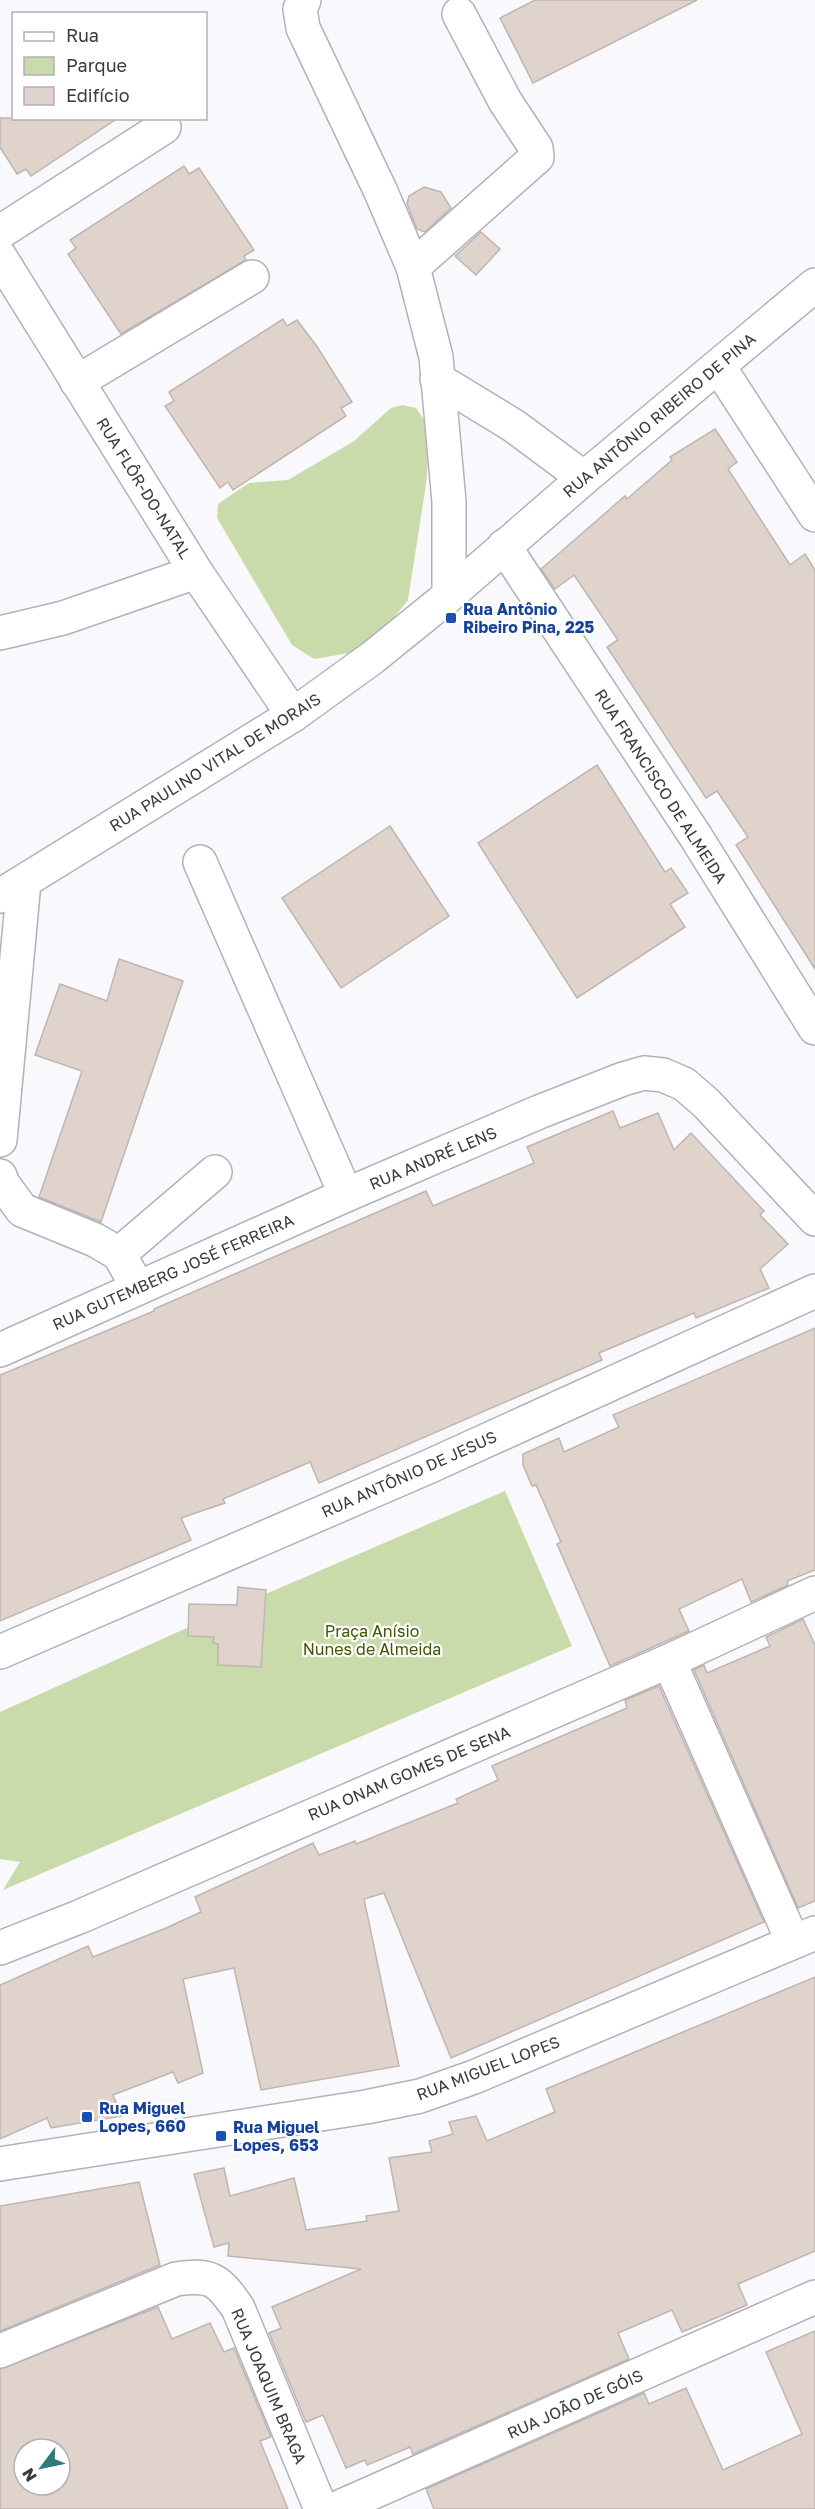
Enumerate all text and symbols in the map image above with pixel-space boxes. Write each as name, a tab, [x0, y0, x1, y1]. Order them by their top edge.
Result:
legend	[12, 12, 207, 120]
text: Rua	[66, 24, 99, 46]
text: Parque	[66, 54, 127, 76]
text: Edifício	[66, 84, 130, 106]
street label: RUA ANTÔNIO RIBEIRO DE PINA	[559, 328, 760, 502]
street label: RUA FLÔR-DO-NATAL	[92, 414, 196, 562]
place label: Rua Antônio Ribeiro Pina, 225	[463, 599, 594, 637]
marker: Rua Antônio Ribeiro Pina, 225	[444, 611, 458, 625]
street label: RUA FRANCISCO DE ALMEIDA	[591, 685, 732, 887]
street label: RUA PAULINO VITAL DE MORAIS	[106, 688, 324, 836]
street label: RUA ANDRÉ LENS	[366, 1122, 500, 1194]
street label: RUA GUTEMBERG JOSÉ FERREIRA	[49, 1210, 297, 1334]
street label: RUA ANTÔNIO DE JESUS	[318, 1426, 500, 1522]
park label: Praça Anísio Nunes de Almeida	[303, 1621, 441, 1659]
street label: RUA ONAM GOMES DE SENA	[305, 1721, 513, 1825]
street label: RUA MIGUEL LOPES	[413, 2031, 563, 2105]
place label: Rua Miguel Lopes, 660	[99, 2098, 186, 2136]
marker: Rua Miguel Lopes, 660	[80, 2110, 94, 2124]
place label: Rua Miguel Lopes, 653	[233, 2117, 320, 2155]
marker: Rua Miguel Lopes, 653	[214, 2129, 228, 2143]
street label: RUA JOAQUIM BRAGA	[227, 2305, 311, 2467]
street label: RUA JOÃO DE GÓIS	[504, 2365, 646, 2443]
north arrow	[12, 2437, 72, 2497]
text: N	[18, 2464, 41, 2485]

